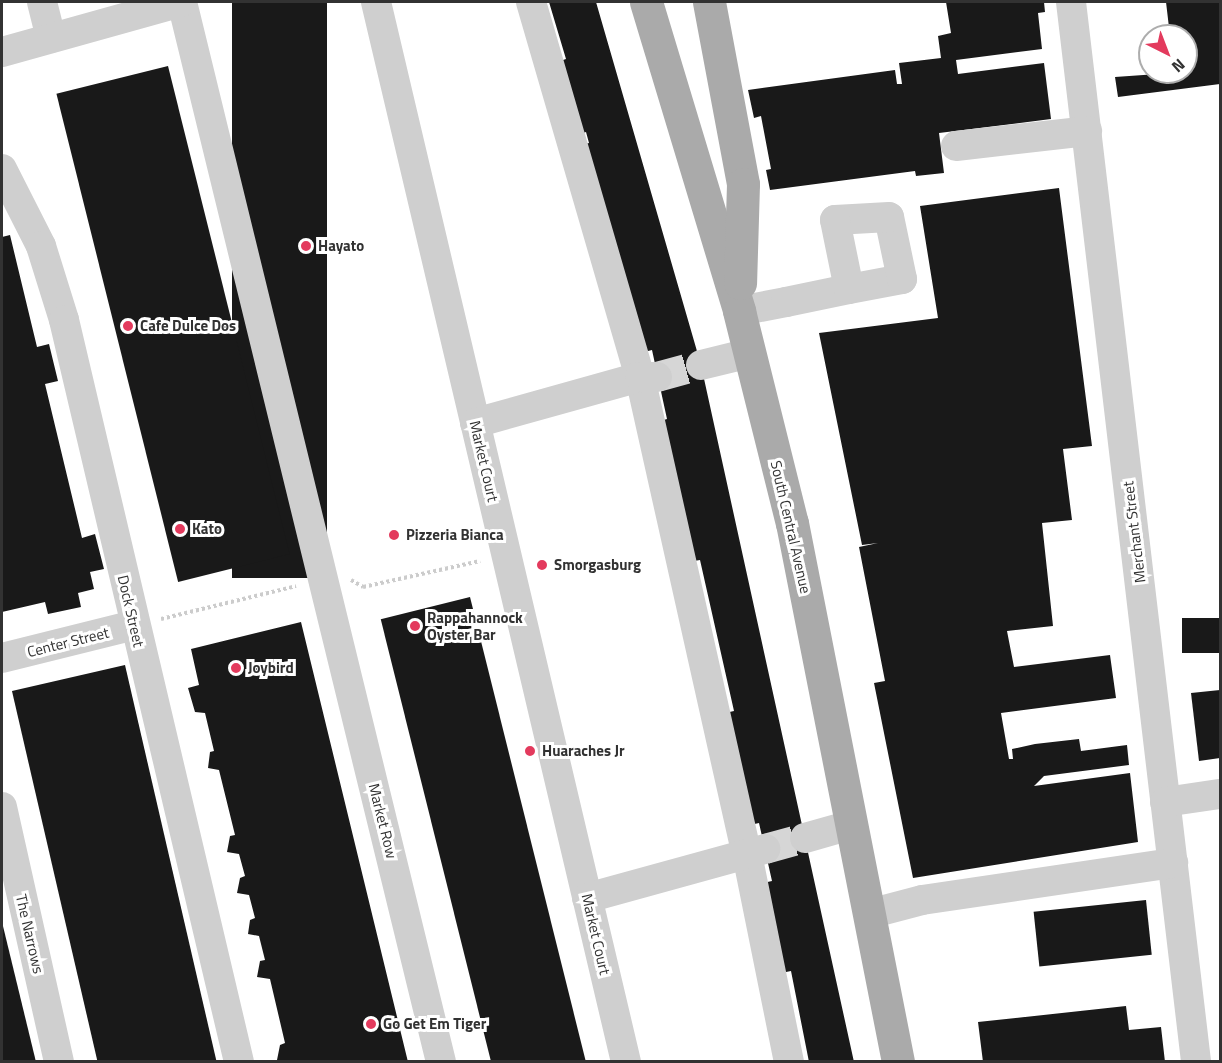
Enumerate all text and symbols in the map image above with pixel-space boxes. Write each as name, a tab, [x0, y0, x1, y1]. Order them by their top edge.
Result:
north arrow	[1138, 24, 1198, 84]
text: N	[1167, 53, 1191, 79]
place label: Hayato	[318, 237, 364, 255]
marker: Hayato	[299, 239, 313, 253]
place label: Cafe Dulce Dos	[140, 317, 236, 335]
marker: Cafe Dulce Dos	[121, 319, 135, 333]
street label: Market Court	[466, 419, 502, 503]
street label: South Central Avenue	[767, 459, 815, 595]
street label: Merchant Street	[1119, 480, 1149, 584]
place label: Kato	[192, 520, 222, 538]
marker: Kato	[173, 522, 187, 536]
place label: Pizzeria Bianca	[406, 526, 504, 544]
marker: Pizzeria Bianca	[387, 528, 401, 542]
place label: Smorgasburg	[554, 556, 641, 574]
marker: Smorgasburg	[535, 558, 549, 572]
street label: Dock Street	[114, 573, 148, 649]
place label: Rappahannock Oyster Bar	[427, 608, 523, 643]
marker: Rappahannock Oyster Bar	[408, 619, 422, 633]
street label: Center Street	[25, 623, 111, 661]
place label: Joybird	[248, 659, 294, 677]
marker: Joybird	[229, 661, 243, 675]
place label: Huaraches Jr	[542, 742, 624, 760]
marker: Huaraches Jr	[523, 744, 537, 758]
street label: Market Row	[365, 782, 401, 860]
street label: Market Court	[578, 892, 614, 976]
street label: The Narrows	[12, 893, 48, 975]
place label: Go Get Em Tiger	[383, 1015, 486, 1033]
marker: Go Get Em Tiger	[364, 1017, 378, 1031]

